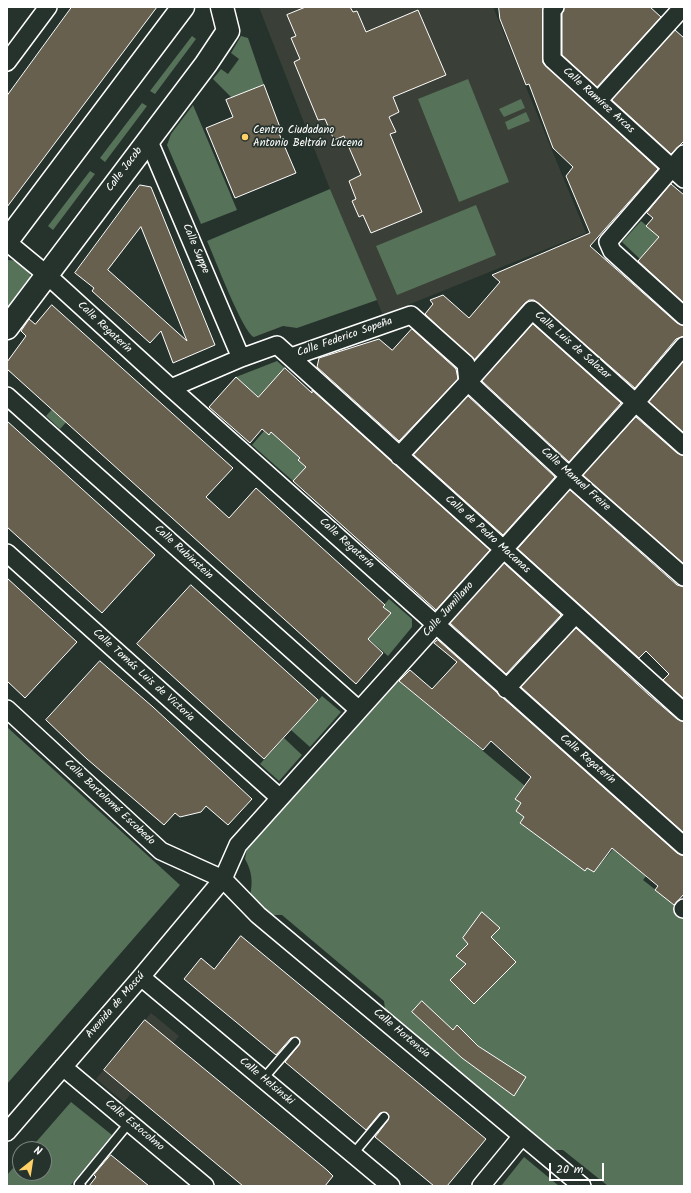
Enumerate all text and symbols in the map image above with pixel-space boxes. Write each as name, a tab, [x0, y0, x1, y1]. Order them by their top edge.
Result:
street label: Calle Ramírez Arcas	[559, 65, 637, 137]
place label: Centro Ciudadano Antonio Beltrán Lucena	[253, 124, 363, 150]
marker: Centro Ciudadano Antonio Beltrán Lucena	[240, 132, 250, 142]
street label: Calle Jacob	[104, 145, 146, 195]
street label: Calle Suppe	[179, 222, 211, 276]
street label: Calle Regaterín	[74, 299, 134, 357]
street label: Calle Luis de Salazar	[531, 309, 613, 383]
street label: Calle Federico Sopeña	[295, 315, 395, 361]
street label: Calle Manuel Freire	[537, 445, 613, 515]
street label: Calle de Pedro Macanas	[442, 493, 532, 577]
street label: Calle Regaterín	[316, 516, 376, 572]
street label: Calle Rubinstein	[151, 523, 215, 583]
street label: Calle Jumillano	[421, 580, 477, 640]
street label: Calle Tomás Luis de Victoria	[89, 627, 197, 725]
street label: Calle Regaterín	[556, 732, 618, 788]
street label: Calle Bartolomé Escobedo	[61, 757, 157, 849]
street label: Avenida de Moscú	[84, 970, 148, 1042]
street label: Calle Hortensia	[370, 1006, 432, 1062]
street label: Calle Helsinski	[236, 1055, 296, 1109]
street label: Calle Estocolmo	[102, 1097, 166, 1155]
north arrow	[12, 1141, 52, 1181]
text: N	[30, 1142, 45, 1161]
scale bar	[551, 1155, 606, 1181]
text: 20 m	[556, 1160, 583, 1179]

